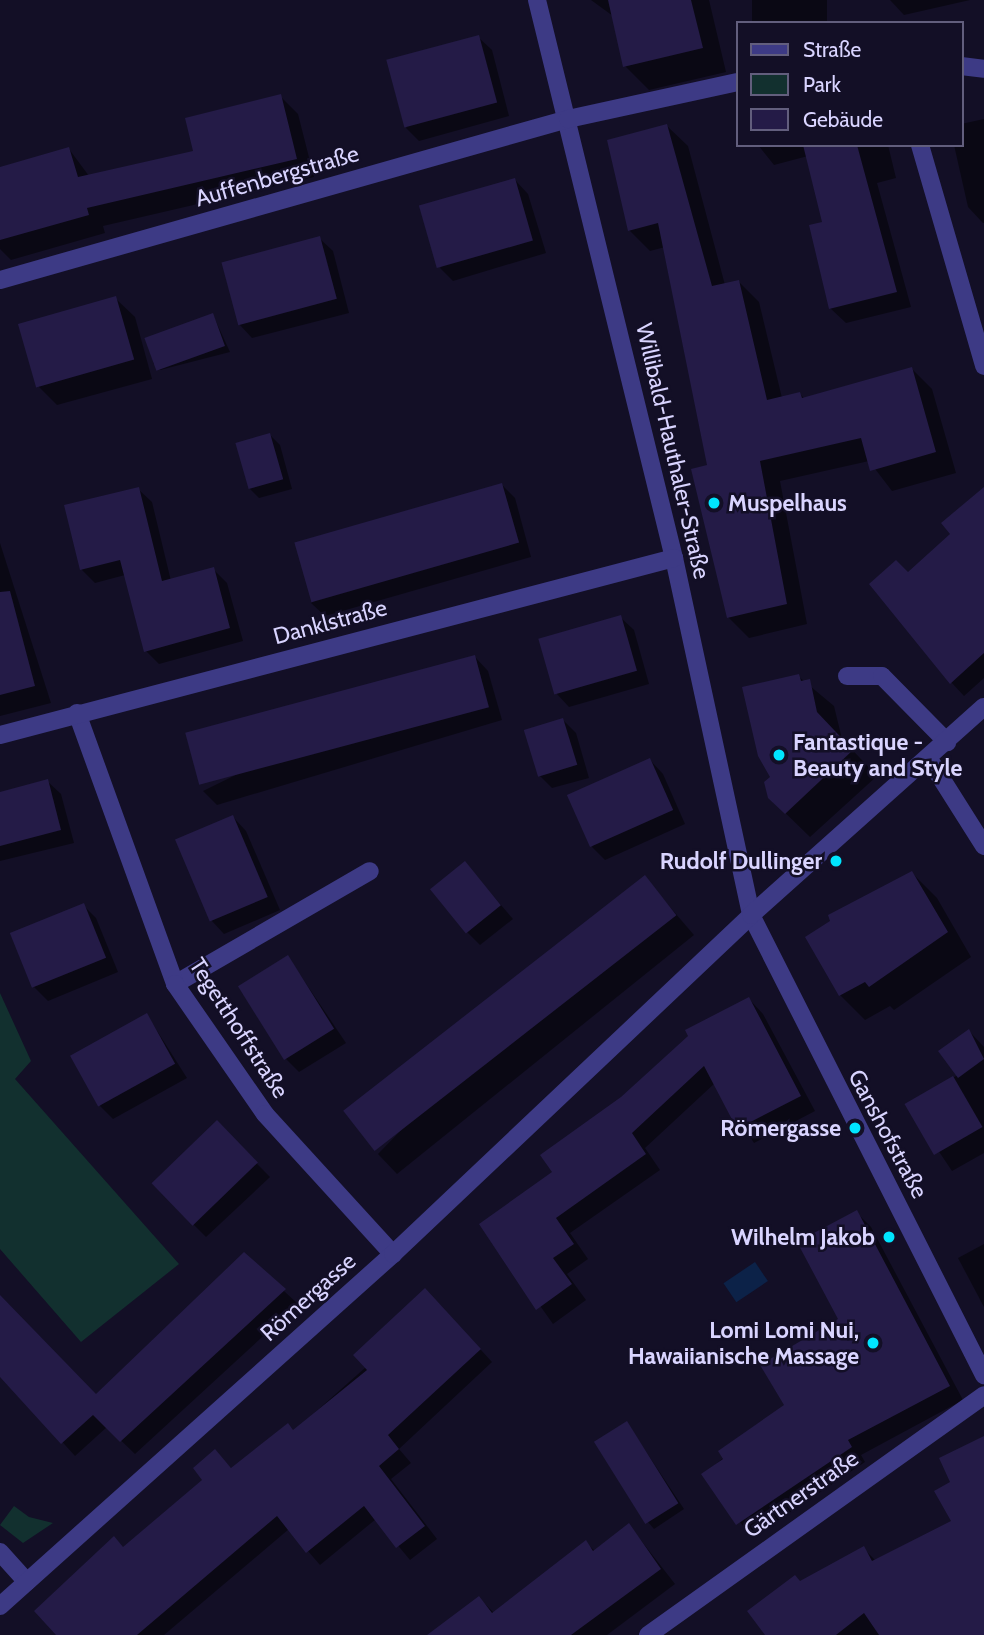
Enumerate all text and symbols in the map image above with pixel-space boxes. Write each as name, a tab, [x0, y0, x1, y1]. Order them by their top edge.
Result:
legend	[736, 21, 963, 147]
text: Straße	[803, 37, 861, 62]
text: Park	[803, 72, 841, 97]
text: Gebäude	[803, 107, 883, 132]
street label: Auffenbergstraße	[192, 139, 362, 213]
street label: Willibald-Hauthaler-Straße	[630, 321, 716, 581]
place label: Muspelhaus	[728, 489, 847, 517]
marker: Muspelhaus	[706, 495, 722, 511]
street label: Danklstraße	[270, 594, 390, 650]
place label: Fantastique - Beauty and Style	[793, 728, 962, 782]
marker: Fantastique - Beauty and Style	[771, 747, 787, 763]
place label: Rudolf Dullinger	[660, 847, 822, 875]
marker: Rudolf Dullinger	[828, 853, 844, 869]
street label: Tegetthoffstraße	[183, 953, 295, 1103]
street label: Ganshofstraße	[843, 1065, 933, 1203]
place label: Römergasse	[720, 1114, 841, 1142]
marker: Römergasse	[847, 1120, 863, 1136]
place label: Wilhelm Jakob	[731, 1223, 875, 1251]
marker: Wilhelm Jakob	[881, 1229, 897, 1245]
street label: Römergasse	[255, 1247, 361, 1347]
place label: Lomi Lomi Nui, Hawaiianische Massage	[628, 1316, 859, 1370]
marker: Lomi Lomi Nui, Hawaiianische Massage	[865, 1335, 881, 1351]
street label: Gärtnerstraße	[738, 1444, 864, 1544]

